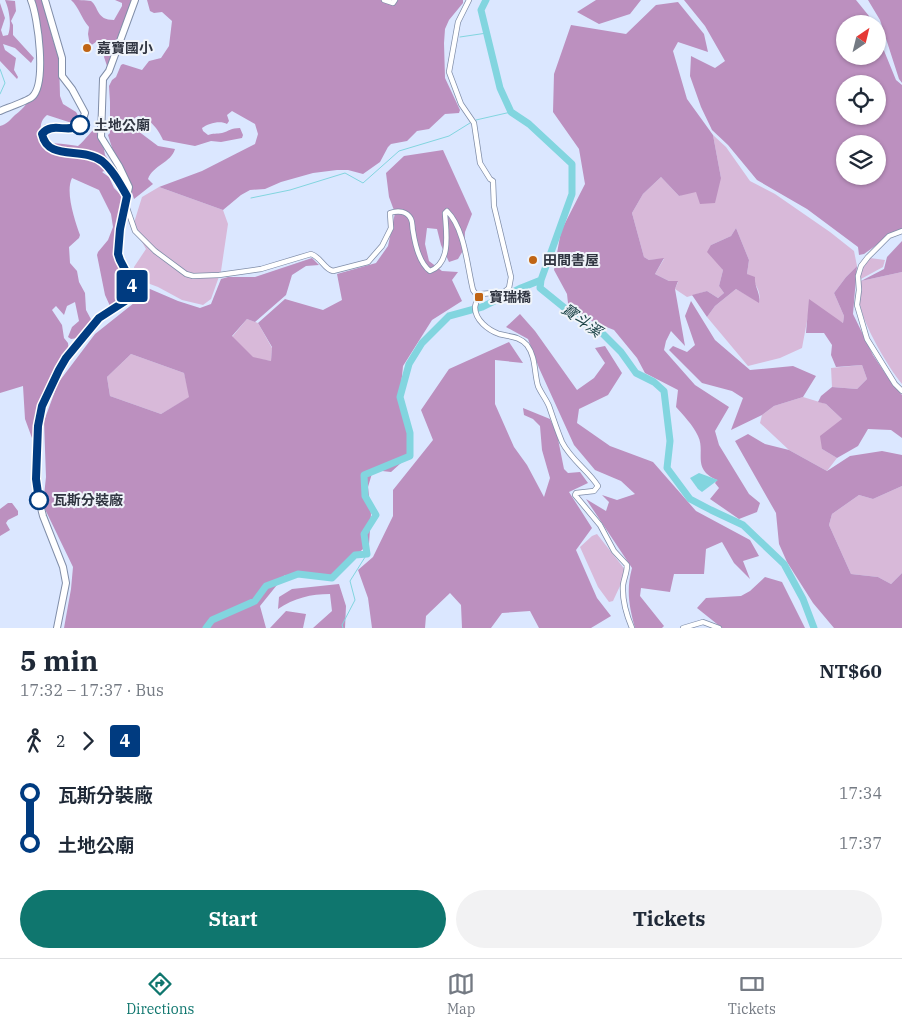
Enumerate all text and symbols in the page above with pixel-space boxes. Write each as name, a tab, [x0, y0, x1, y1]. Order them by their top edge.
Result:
north arrow	[836, 15, 886, 65]
map controls	[836, 15, 886, 185]
place label: 嘉寶國小	[97, 39, 153, 57]
marker: 嘉寶國小	[81, 42, 93, 54]
button: locate	[836, 75, 886, 125]
marker: 土地公廟	[70, 115, 90, 135]
place label: 土地公廟	[94, 116, 150, 134]
button: layers	[836, 135, 886, 185]
place label: 田間書屋	[543, 251, 599, 269]
marker: 田間書屋	[527, 254, 539, 266]
line badge: 4	[116, 270, 148, 302]
text: 4	[127, 274, 137, 297]
place label: 寶瑞橋	[489, 288, 531, 306]
marker: 寶瑞橋	[473, 291, 485, 303]
water label: 寶斗溪	[558, 299, 607, 342]
marker: 瓦斯分裝廠	[29, 490, 49, 510]
place label: 瓦斯分裝廠	[53, 491, 123, 509]
text: 5 min	[20, 642, 98, 679]
text: NT$60	[819, 659, 882, 683]
text: 17:32 – 17:37 · Bus	[20, 680, 164, 700]
icon: walk	[20, 727, 48, 755]
icon: forward	[74, 727, 102, 755]
text: 4	[120, 729, 130, 752]
text: 2	[56, 731, 66, 751]
text: 瓦斯分裝廠	[58, 783, 153, 807]
text: 17:34	[839, 783, 882, 803]
text: 土地公廟	[58, 833, 134, 857]
text: 17:37	[839, 833, 882, 853]
button: Start	[20, 890, 446, 948]
button: Tickets	[456, 890, 882, 948]
tab: Directions	[126, 970, 194, 1018]
tab: Map	[447, 970, 475, 1018]
tab: Tickets	[728, 970, 776, 1018]

